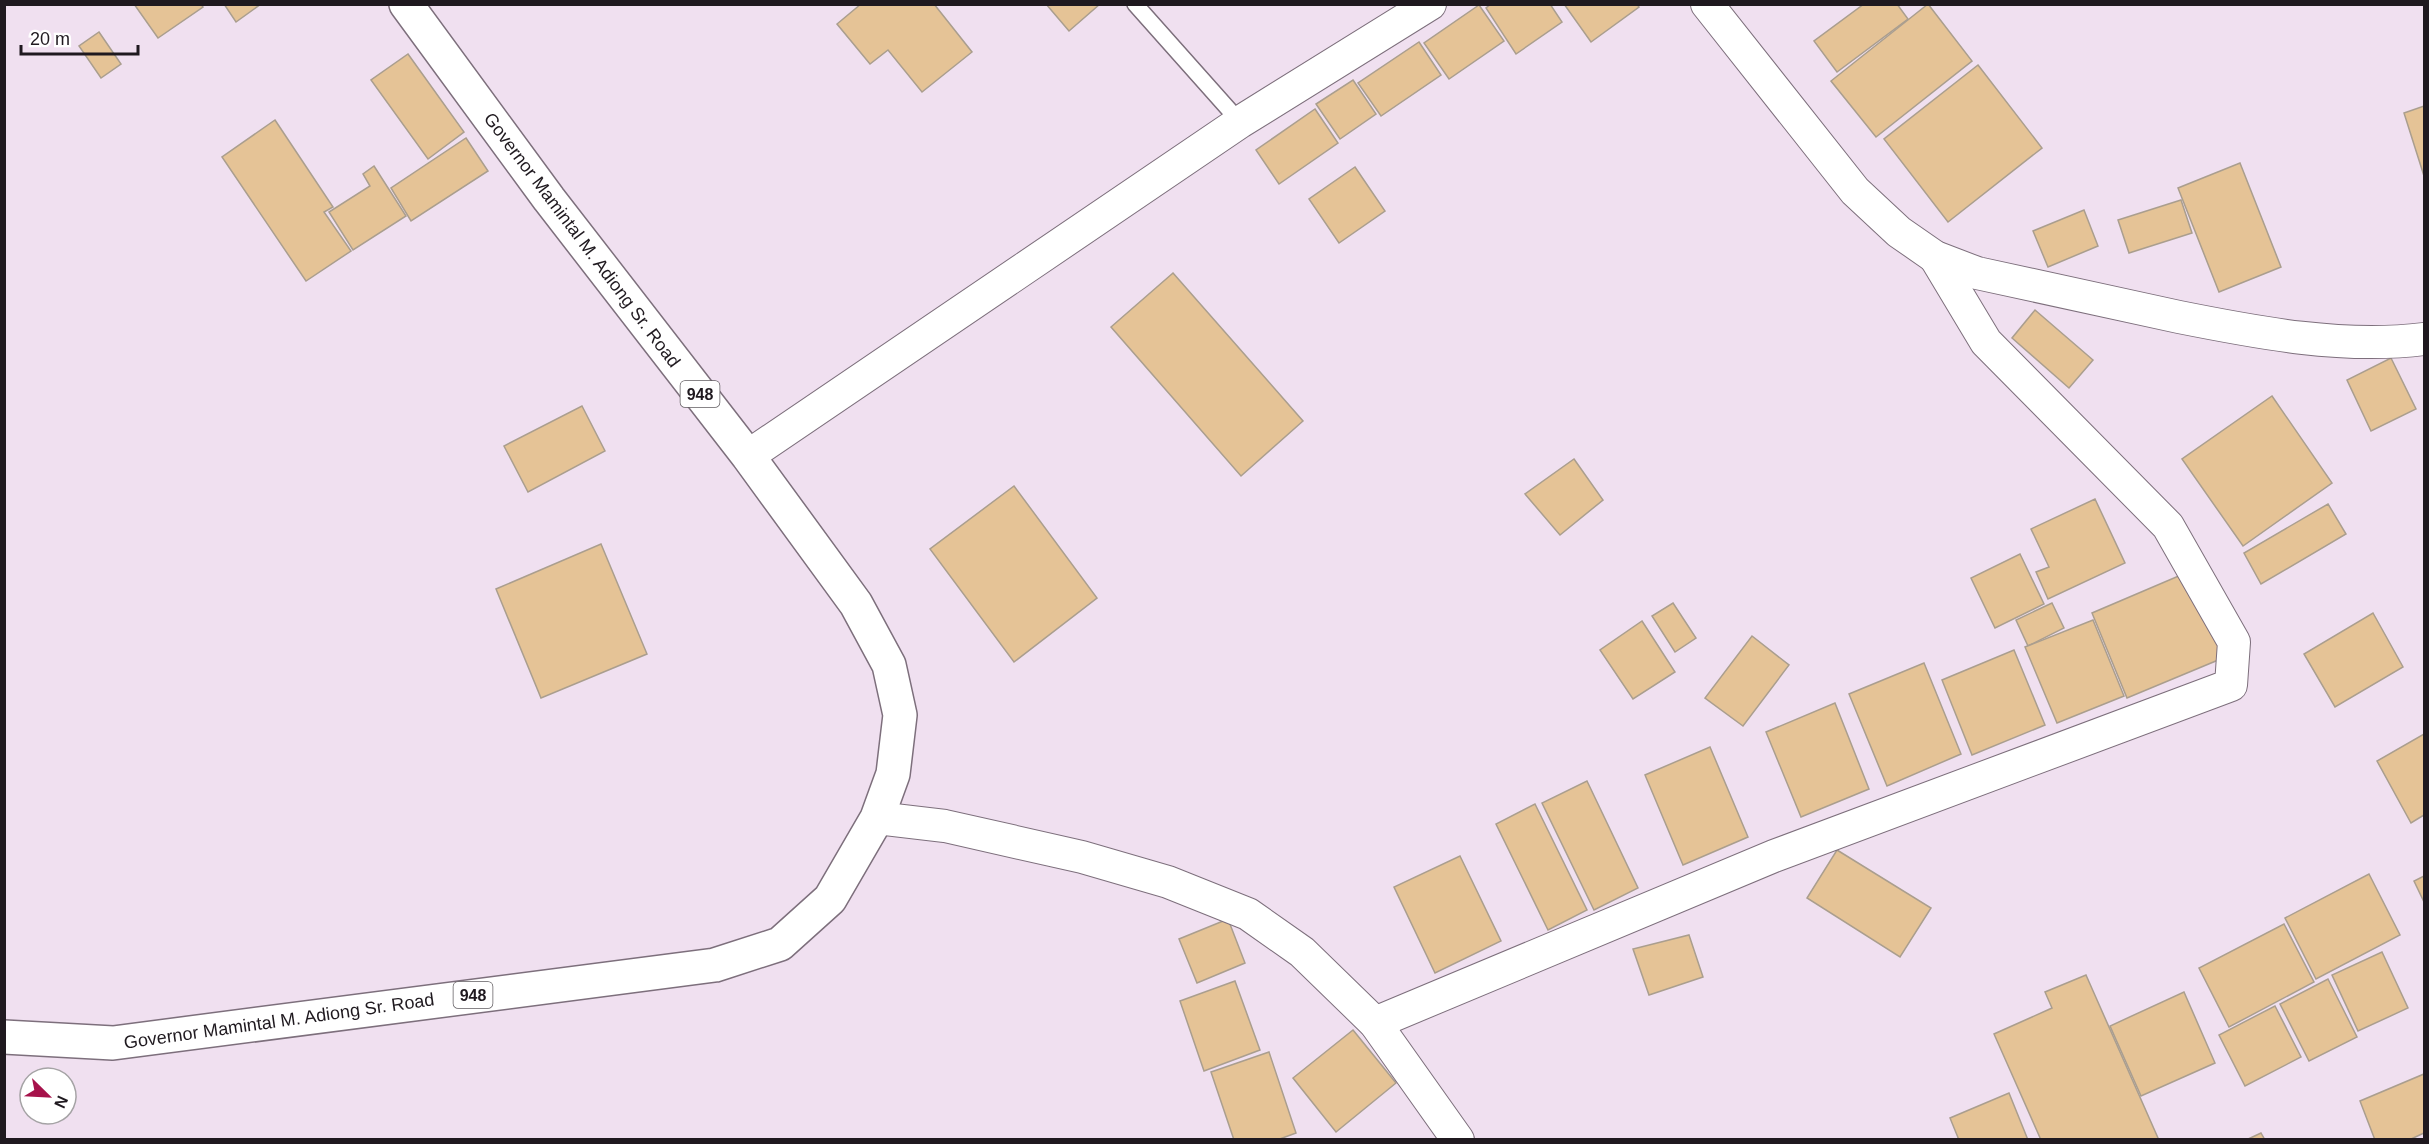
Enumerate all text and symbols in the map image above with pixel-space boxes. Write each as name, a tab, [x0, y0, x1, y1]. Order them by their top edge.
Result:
scale bar	[21, 18, 138, 56]
text: 20 m	[30, 29, 70, 49]
street label: Governor Mamintal M. Adiong Sr. Road	[480, 109, 684, 371]
road number: 948	[680, 381, 720, 407]
road number: 948	[454, 982, 492, 1008]
street label: Governor Mamintal M. Adiong Sr. Road	[123, 989, 435, 1053]
north arrow	[18, 1066, 78, 1126]
text: N	[51, 1093, 71, 1111]

